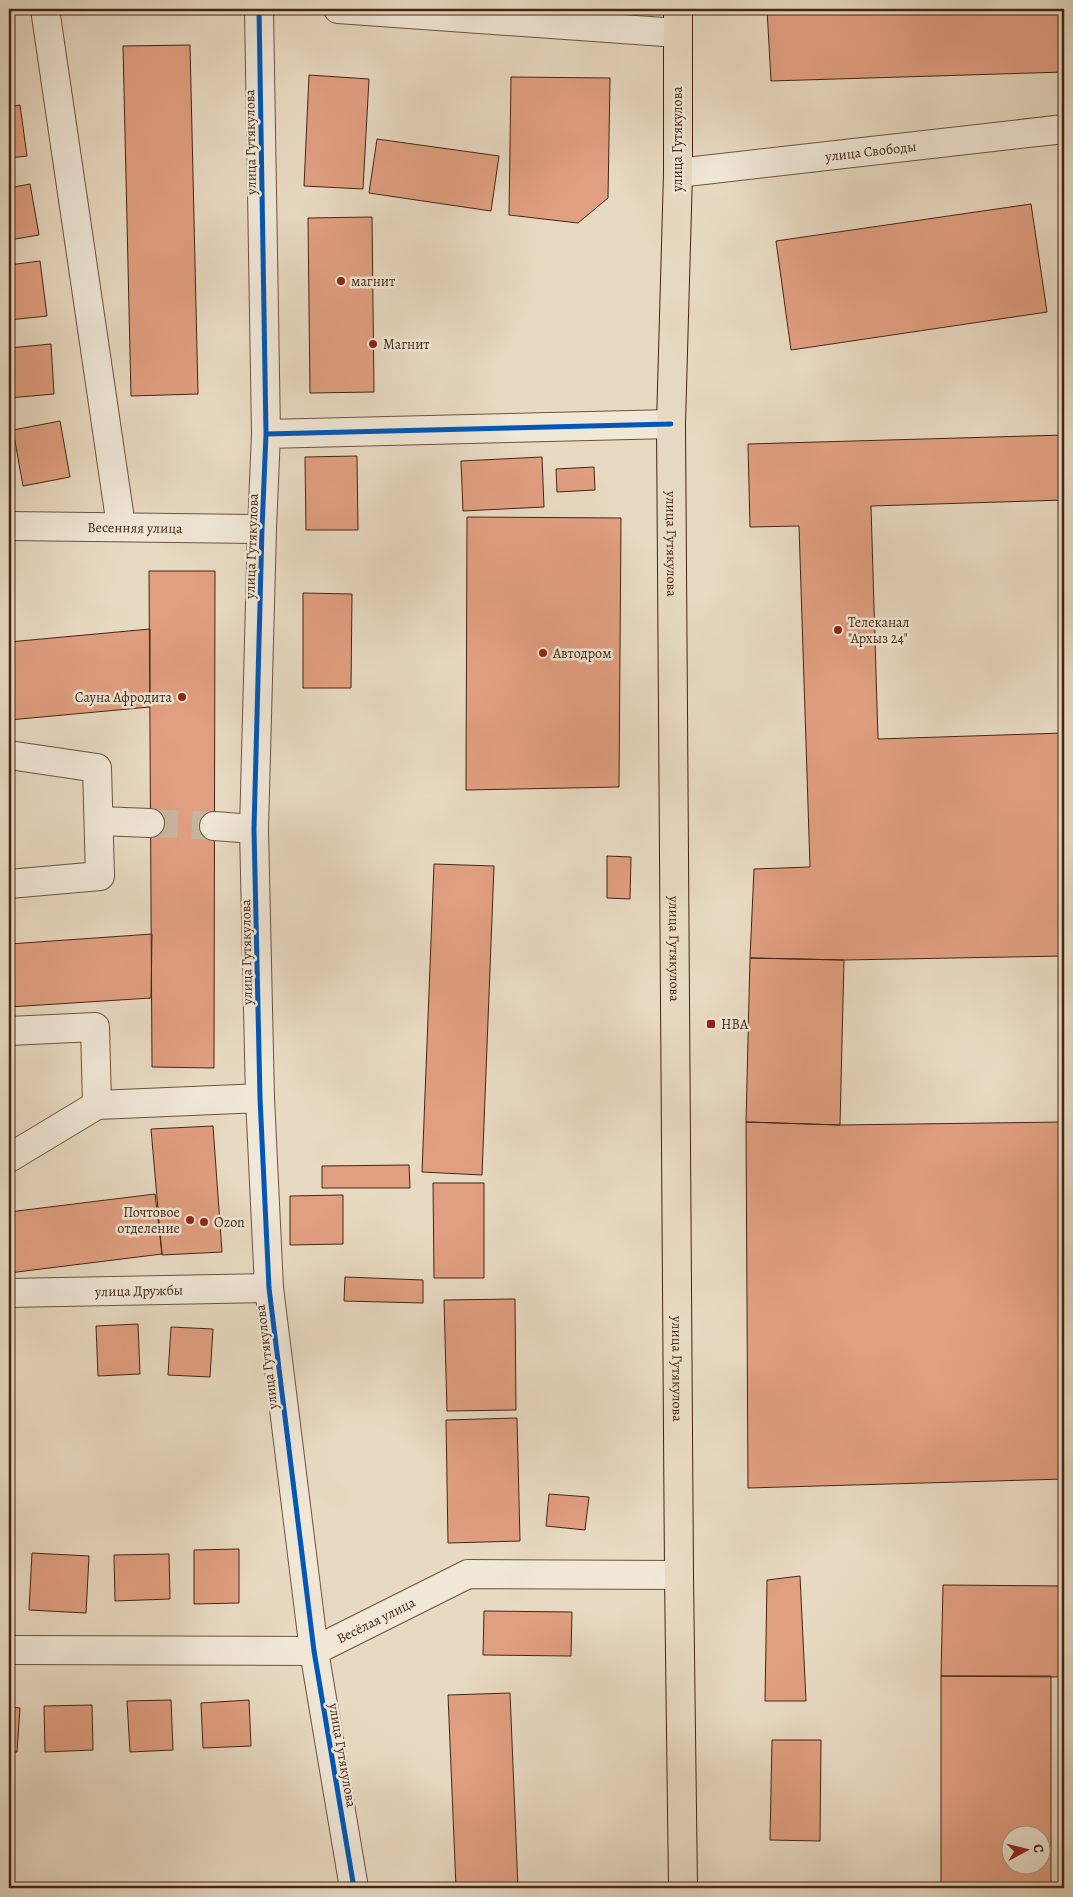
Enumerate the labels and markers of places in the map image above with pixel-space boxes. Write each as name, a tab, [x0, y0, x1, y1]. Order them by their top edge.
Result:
place label: магнит	[351, 272, 395, 291]
marker: магнит	[335, 275, 347, 287]
place label: Магнит	[383, 335, 430, 354]
marker: Магнит	[367, 338, 379, 350]
place label: Телеканал "Архыз 24"	[848, 613, 910, 648]
marker: Телеканал "Архыз 24"	[832, 624, 844, 636]
place label: Автодром	[552, 644, 612, 663]
marker: Автодром	[537, 647, 549, 659]
place label: Сауна Афродита	[75, 688, 173, 707]
marker: Сауна Афродита	[176, 691, 188, 703]
place label: НВА	[721, 1015, 749, 1034]
marker: НВА	[705, 1018, 717, 1030]
place label: Почтовое отделение	[117, 1203, 180, 1238]
place label: Ozon	[214, 1213, 245, 1232]
marker: Почтовое отделение	[184, 1214, 196, 1226]
marker: Ozon	[198, 1216, 210, 1228]

